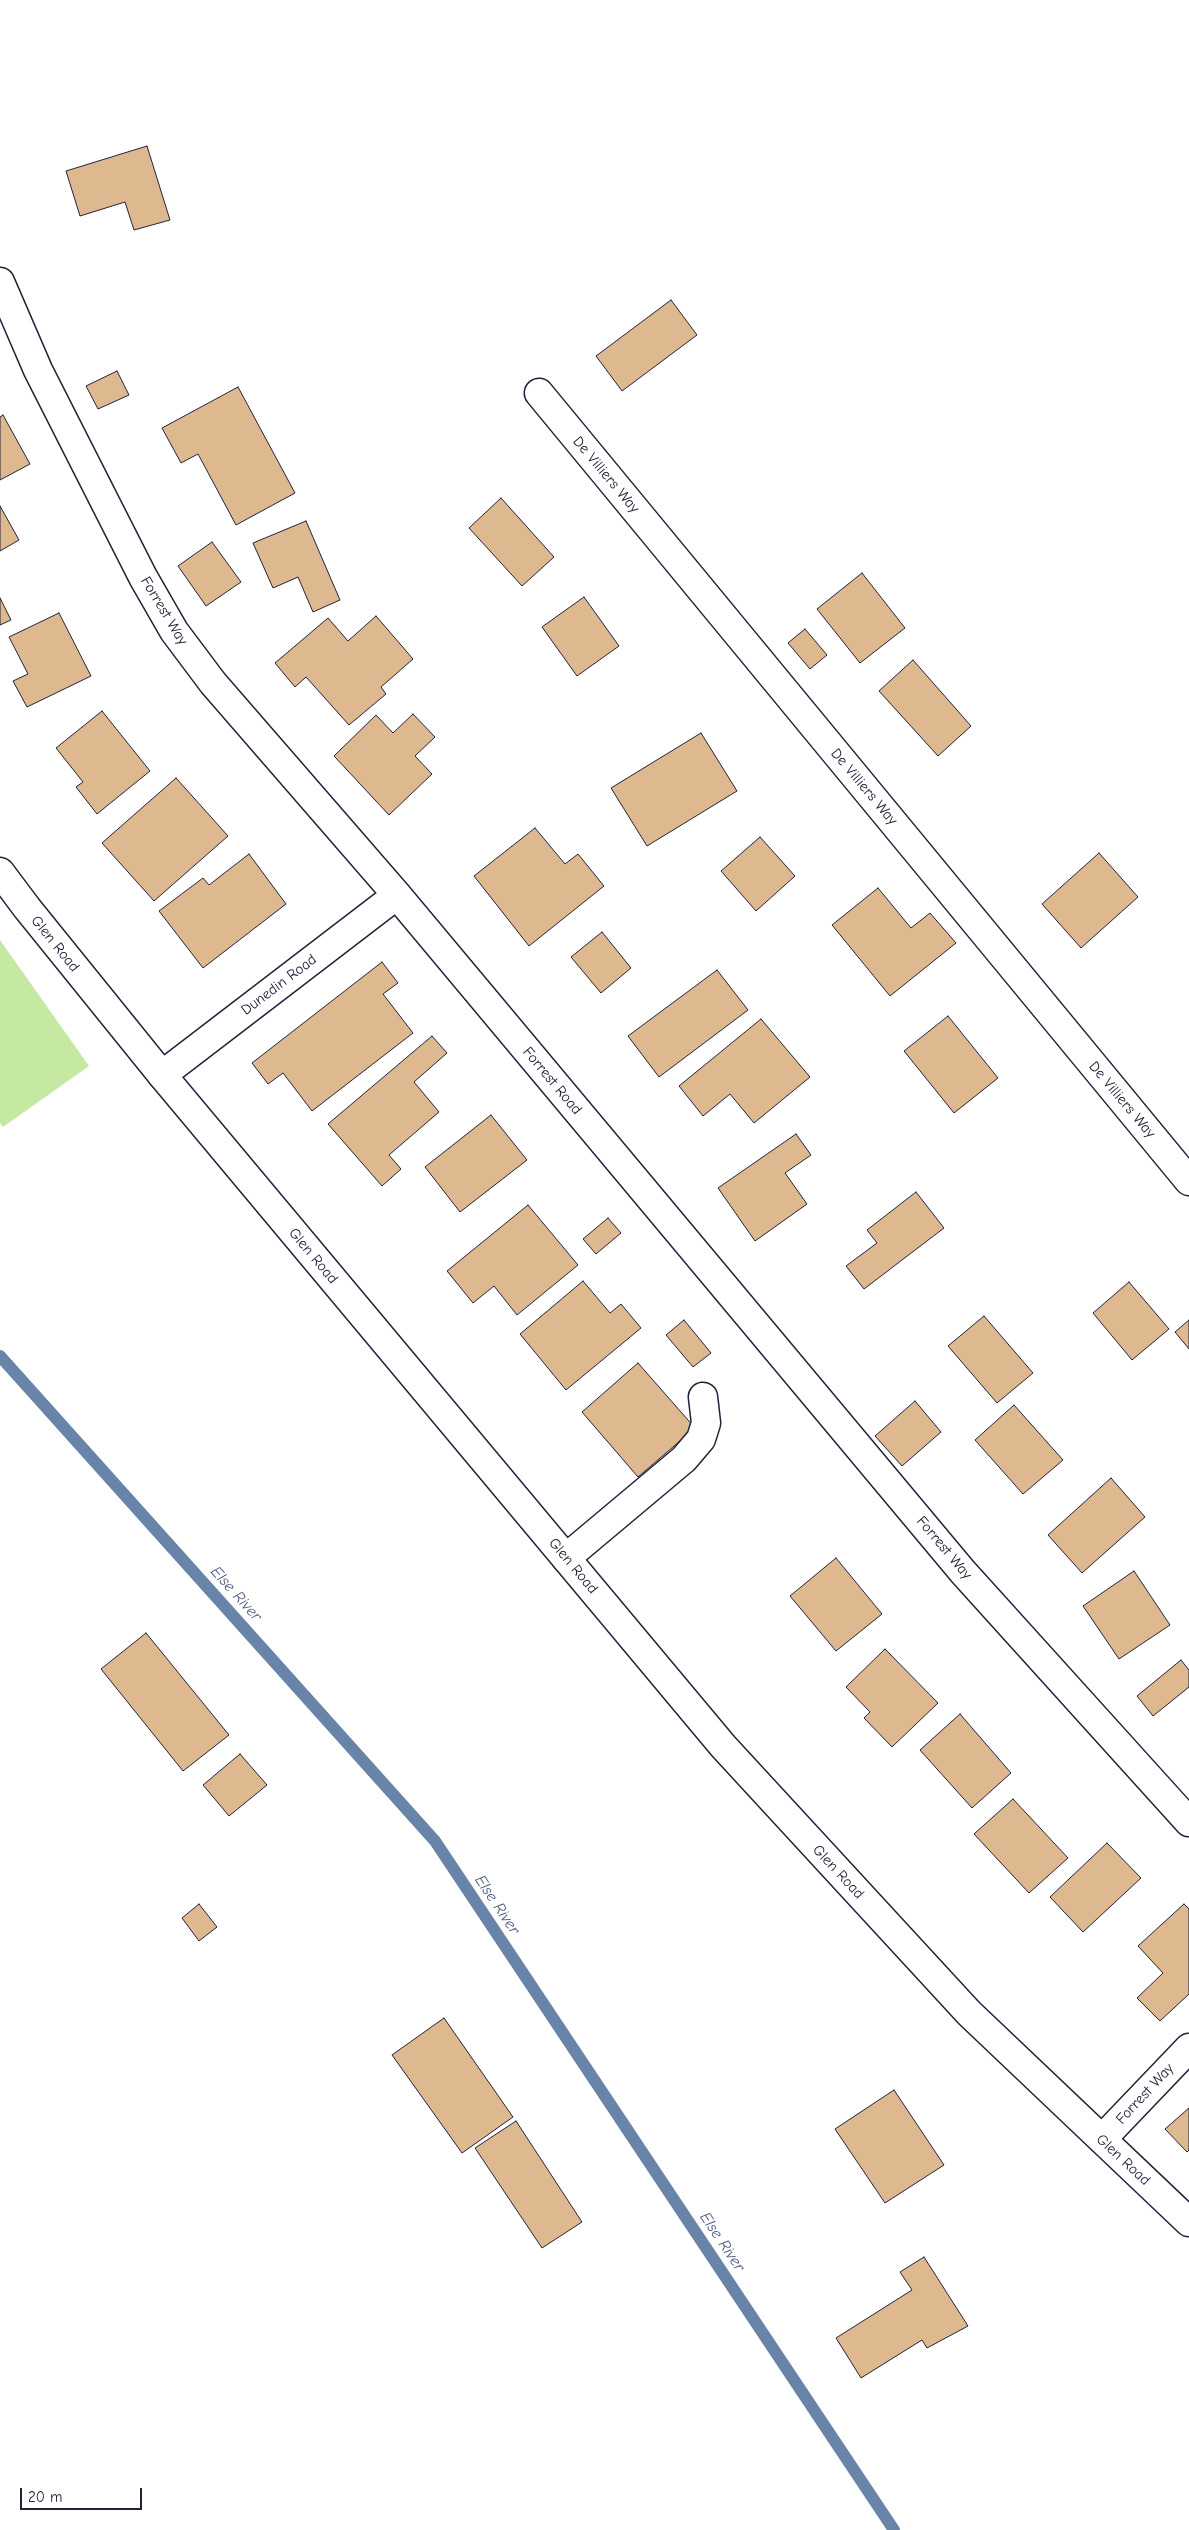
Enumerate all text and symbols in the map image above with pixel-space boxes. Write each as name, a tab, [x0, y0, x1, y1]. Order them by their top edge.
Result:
street label: De Villiers Way	[569, 433, 643, 517]
street label: Forrest Way	[136, 573, 192, 649]
street label: De Villiers Way	[827, 745, 901, 829]
street label: Glen Road	[27, 912, 83, 976]
street label: Dunedin Road	[238, 951, 320, 1019]
street label: Forrest Road	[518, 1044, 586, 1118]
street label: De Villiers Way	[1085, 1058, 1159, 1142]
street label: Glen Road	[284, 1224, 342, 1288]
street label: Forrest Way	[912, 1513, 976, 1583]
street label: Glen Road	[544, 1534, 602, 1598]
water label: Else River	[206, 1563, 266, 1625]
street label: Glen Road	[808, 1841, 868, 1903]
water label: Else River	[470, 1872, 524, 1938]
street label: Forrest Way	[1112, 2060, 1178, 2128]
street label: Glen Road	[1092, 2130, 1154, 2190]
water label: Else River	[695, 2209, 749, 2275]
scale bar	[22, 2478, 145, 2510]
text: 20 m	[28, 2488, 62, 2506]

